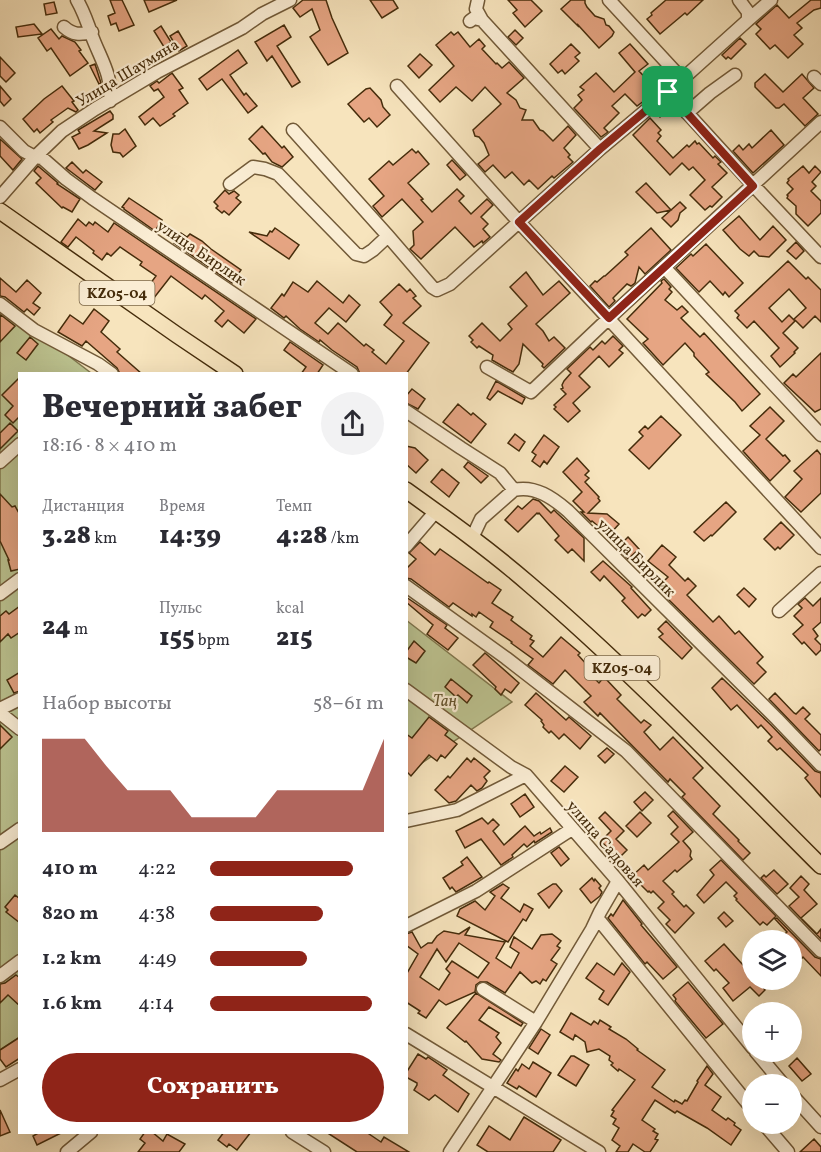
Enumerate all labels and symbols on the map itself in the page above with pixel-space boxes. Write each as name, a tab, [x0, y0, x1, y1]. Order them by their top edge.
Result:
street label: Улица Шаумяна	[72, 34, 184, 113]
pin	[642, 66, 693, 117]
street label: улица Бирлик	[152, 216, 250, 292]
road number: KZ05-04	[80, 281, 154, 305]
street label: улица Бирлик	[591, 514, 680, 603]
road number: KZ05-04	[584, 656, 660, 680]
park label: Таң	[433, 691, 457, 713]
street label: улица Садовая	[561, 796, 648, 892]

